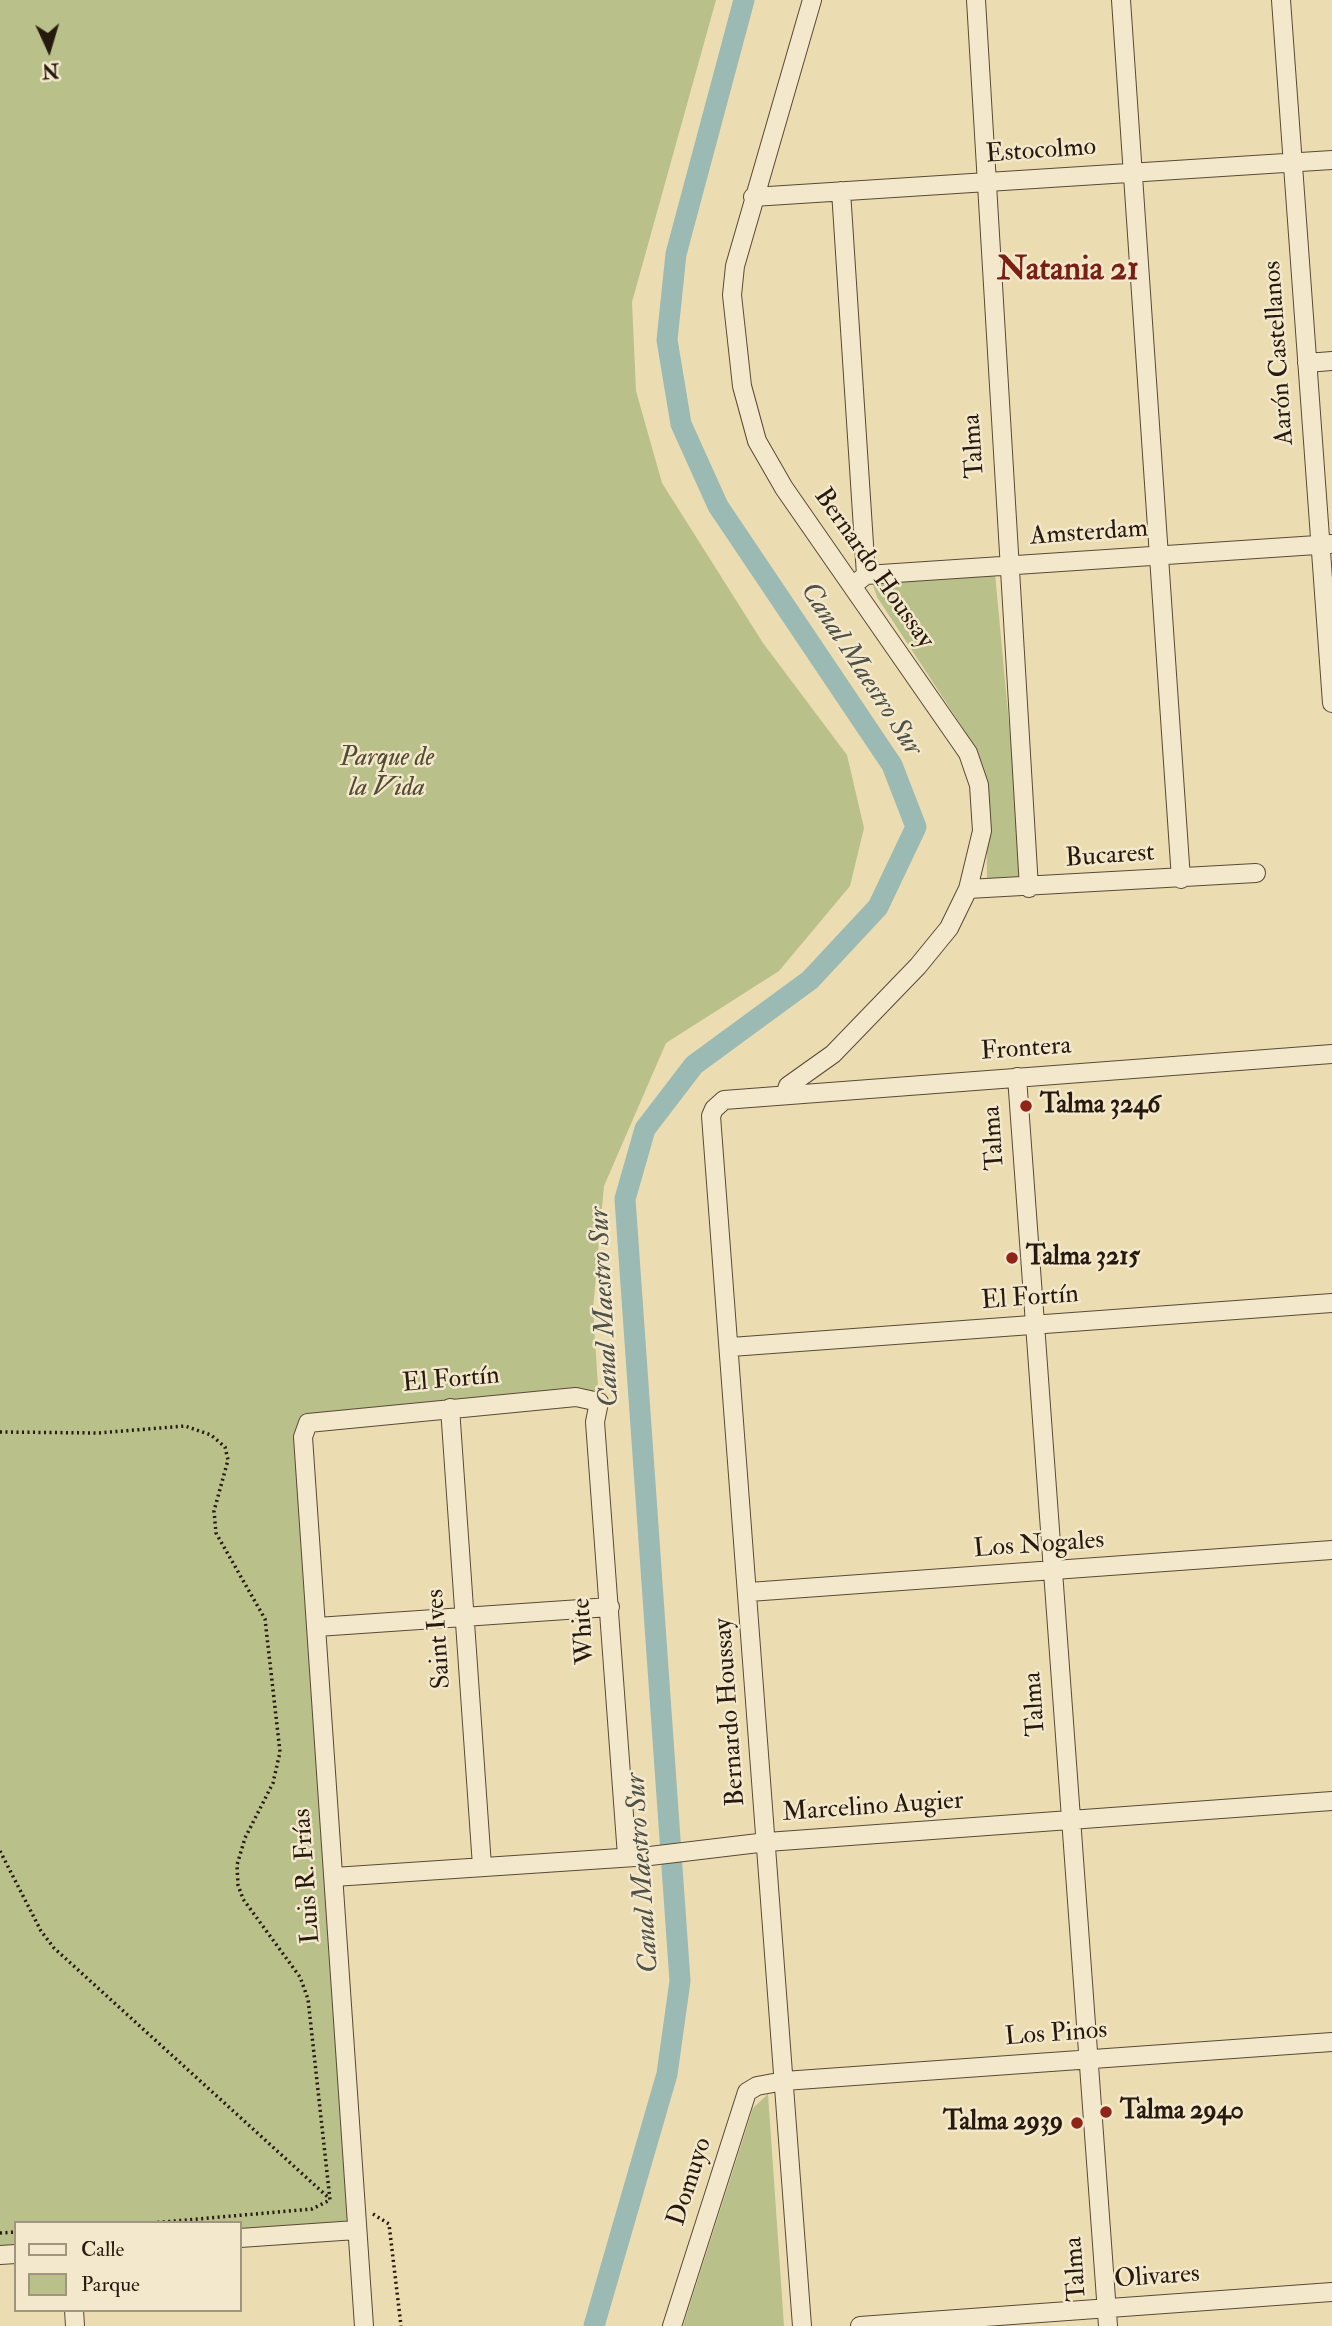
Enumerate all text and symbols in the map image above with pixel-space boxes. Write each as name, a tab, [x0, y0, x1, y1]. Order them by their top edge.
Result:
north arrow	[14, 14, 84, 84]
text: N	[41, 57, 60, 83]
street label: Estocolmo	[985, 133, 1097, 171]
district label: Natania 21	[997, 252, 1139, 292]
street label: Aarón Castellanos	[1258, 260, 1302, 446]
street label: Talma	[957, 413, 993, 479]
street label: Bernardo Houssay	[806, 483, 940, 655]
street label: Amsterdam	[1029, 514, 1149, 554]
water label: Canal Maestro Sur	[791, 577, 929, 763]
park label: Parque de la Vida	[340, 743, 434, 804]
street label: Bucarest	[1064, 838, 1156, 876]
street label: Frontera	[980, 1031, 1072, 1069]
place label: Talma 3246	[1040, 1090, 1160, 1122]
marker: Talma 3246	[1018, 1098, 1034, 1114]
street label: Talma	[977, 1105, 1013, 1171]
water label: Canal Maestro Sur	[584, 1206, 628, 1408]
place label: Talma 3215	[1026, 1242, 1140, 1274]
marker: Talma 3215	[1004, 1250, 1020, 1266]
street label: El Fortín	[980, 1280, 1080, 1318]
street label: El Fortín	[401, 1361, 501, 1401]
street label: Los Nogales	[973, 1526, 1105, 1566]
street label: Saint Ives	[421, 1588, 459, 1690]
street label: White	[567, 1597, 603, 1665]
street label: Bernardo Houssay	[709, 1617, 753, 1807]
street label: Talma	[1018, 1671, 1054, 1737]
water label: Canal Maestro Sur	[620, 1772, 668, 1974]
street label: Marcelino Augier	[781, 1786, 965, 1830]
street label: Luis R. Frías	[288, 1807, 328, 1945]
street label: Los Pinos	[1004, 2016, 1108, 2054]
place label: Talma 2940	[1120, 2096, 1244, 2128]
marker: Talma 2940	[1098, 2104, 1114, 2120]
place label: Talma 2939	[943, 2107, 1063, 2139]
marker: Talma 2939	[1069, 2115, 1085, 2131]
street label: Domuyo	[662, 2134, 720, 2230]
legend	[14, 2221, 242, 2312]
text: Calle	[81, 2236, 124, 2263]
street label: Talma	[1059, 2236, 1095, 2302]
street label: Olivares	[1113, 2259, 1201, 2297]
text: Parque	[81, 2271, 140, 2298]

